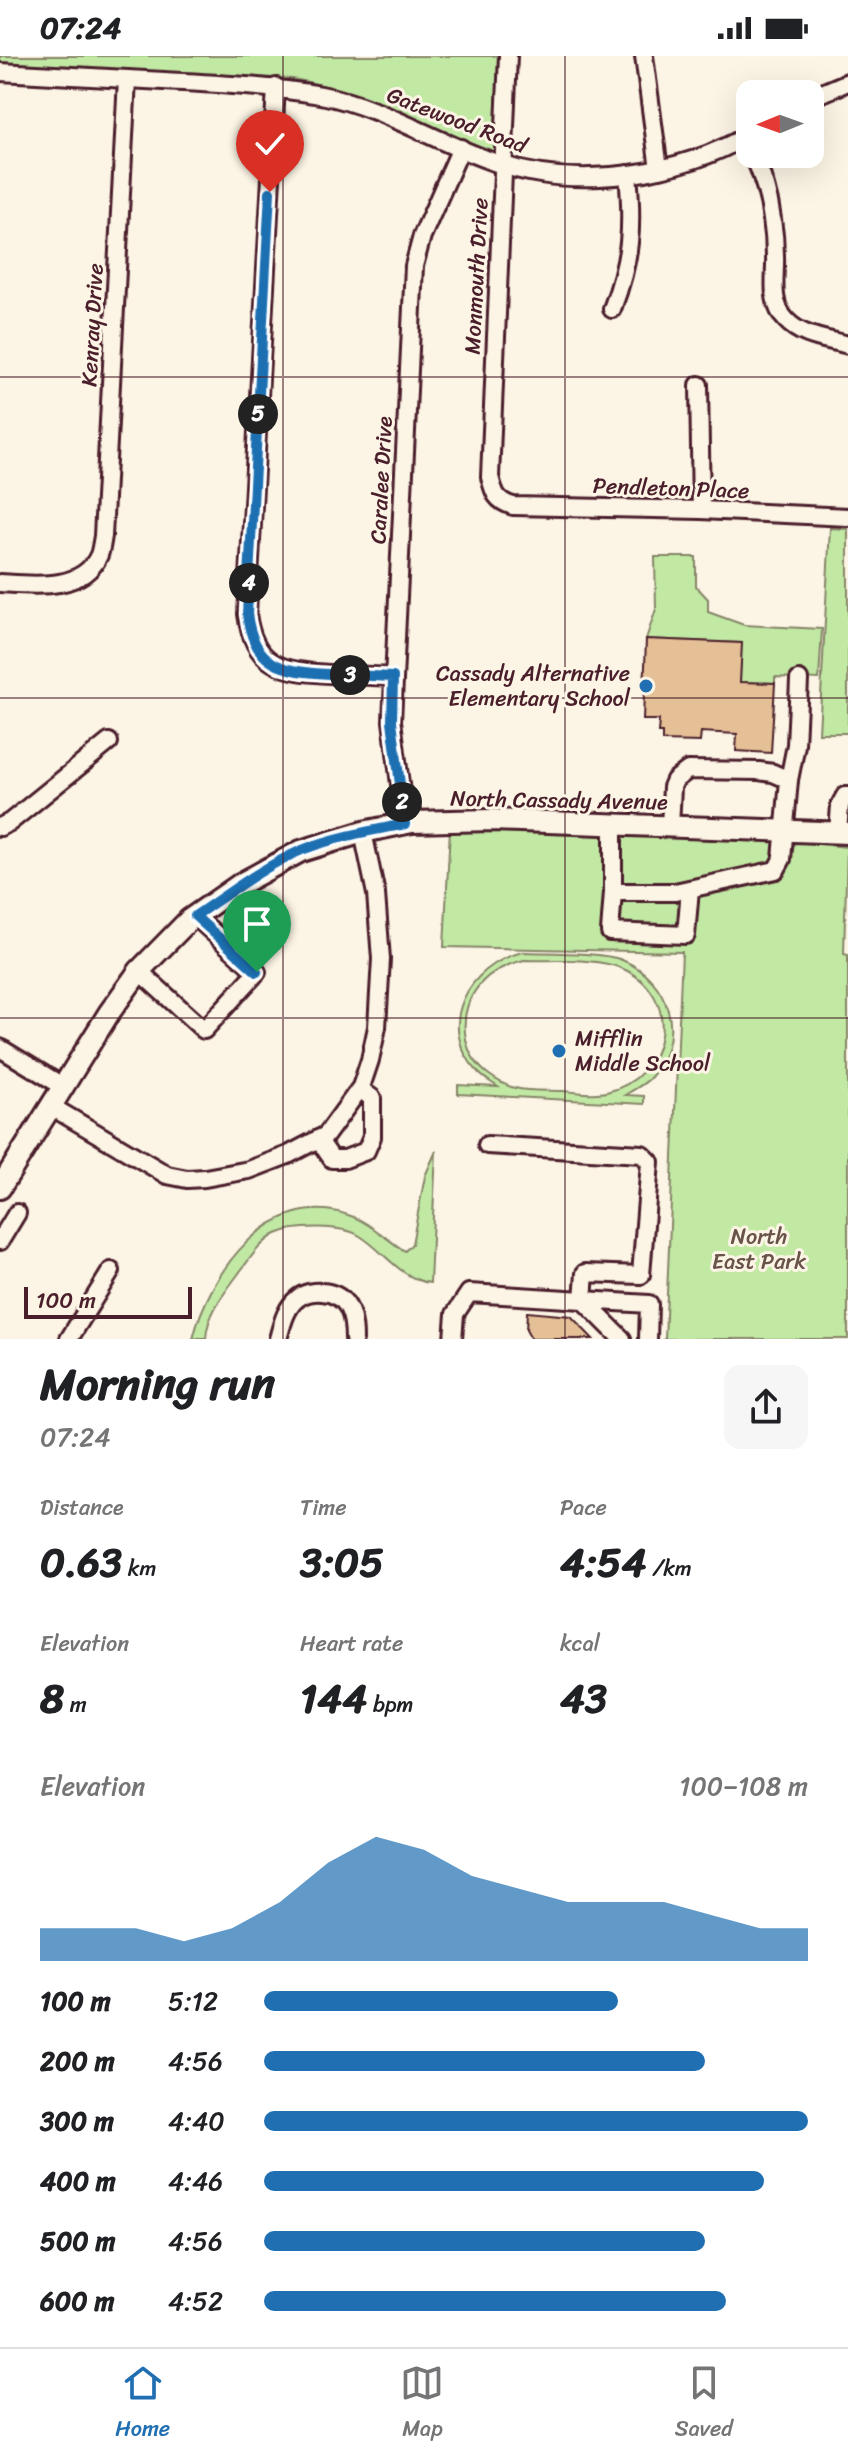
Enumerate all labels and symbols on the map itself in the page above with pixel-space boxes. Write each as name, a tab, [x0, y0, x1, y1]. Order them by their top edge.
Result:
street label: Gatewood Road	[381, 75, 534, 165]
north arrow	[736, 80, 824, 168]
pin	[236, 110, 304, 192]
street label: Monmouth Drive	[452, 197, 500, 355]
street label: Kenray Drive	[69, 262, 115, 388]
pin: 5	[238, 394, 278, 434]
street label: Caralee Drive	[358, 415, 404, 545]
street label: Pendleton Place	[592, 466, 750, 510]
pin: 4	[229, 563, 269, 603]
place label: Cassady Alternative Elementary School	[436, 654, 631, 718]
pin: 3	[330, 655, 370, 695]
marker: Cassady Alternative Elementary School	[637, 677, 655, 695]
street label: North Cassady Avenue	[450, 779, 668, 821]
pin: 2	[382, 782, 422, 822]
pin	[223, 890, 291, 972]
place label: Mifflin Middle School	[575, 1019, 711, 1083]
marker: Mifflin Middle School	[550, 1042, 568, 1060]
park label: North East Park	[712, 1217, 806, 1281]
scale bar	[24, 1283, 192, 1319]

